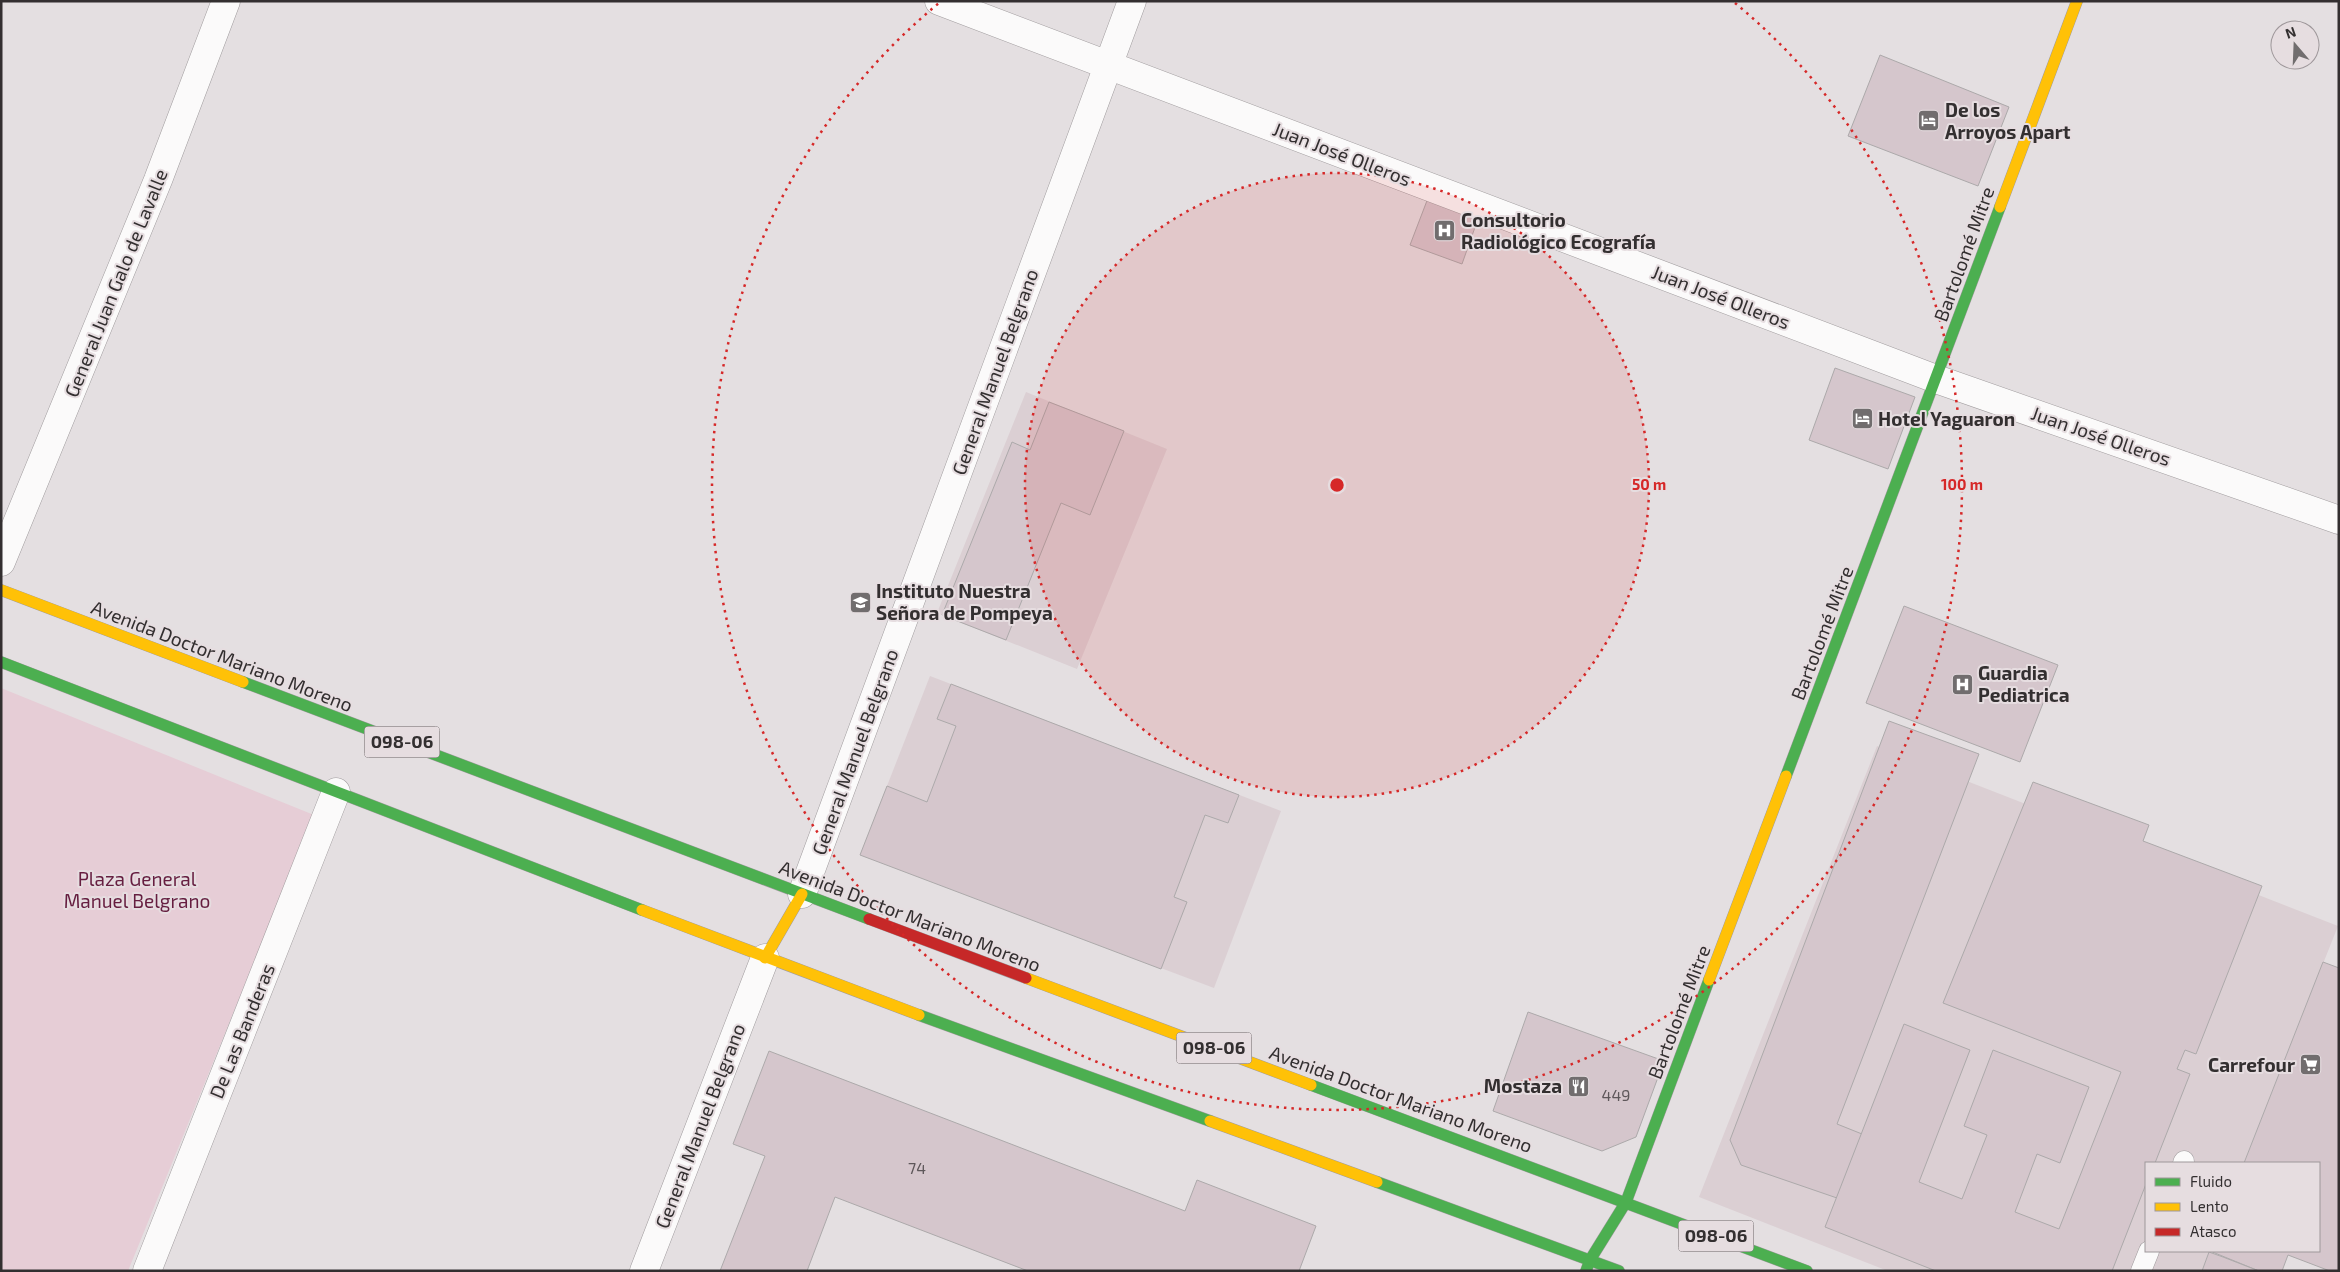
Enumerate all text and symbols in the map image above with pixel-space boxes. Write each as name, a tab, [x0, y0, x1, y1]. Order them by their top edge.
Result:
north arrow	[2270, 20, 2320, 70]
text: N	[2283, 23, 2298, 42]
place label: De los Arroyos Apart	[1945, 98, 2071, 144]
hotel icon: De los Arroyos Apart	[1917, 109, 1941, 133]
street label: Juan José Olleros	[1270, 117, 1414, 190]
street label: General Juan Galo de Lavalle	[59, 165, 172, 400]
street label: Bartolomé Mitre	[1929, 183, 1999, 324]
place label: Consultorio Radiológico Ecografía	[1461, 208, 1656, 253]
hospital icon: Consultorio Radiológico Ecografía	[1433, 219, 1457, 243]
street label: Juan José Olleros	[1649, 260, 1793, 333]
street label: General Manuel Belgrano	[947, 266, 1043, 478]
street label: Juan José Olleros	[2028, 401, 2174, 470]
hotel icon: Hotel Yaguaron	[1850, 407, 1874, 431]
place label: Hotel Yaguaron	[1878, 407, 2015, 430]
text: 50 m	[1632, 475, 1666, 493]
text: 100 m	[1941, 475, 1983, 493]
centre of rings	[1328, 476, 1346, 494]
street label: Bartolomé Mitre	[1785, 563, 1858, 703]
place label: Instituto Nuestra Señora de Pompeya	[876, 579, 1053, 625]
school or university icon: Instituto Nuestra Señora de Pompeya	[848, 590, 872, 614]
street label: Avenida Doctor Mariano Moreno	[88, 595, 356, 716]
street label: General Manuel Belgrano	[807, 646, 903, 858]
place label: Guardia Pediatrica	[1978, 661, 2069, 706]
hospital icon: Guardia Pediatrica	[1950, 672, 1974, 696]
road number: 098-06	[364, 726, 440, 758]
street label: Avenida Doctor Mariano Moreno	[776, 855, 1044, 976]
park label: Plaza General Manuel Belgrano	[64, 867, 210, 912]
street label: Bartolomé Mitre	[1642, 942, 1715, 1082]
street label: De Las Banderas	[204, 960, 279, 1102]
street label: General Manuel Belgrano	[650, 1020, 749, 1231]
road number: 098-06	[1176, 1032, 1252, 1064]
street label: Avenida Doctor Mariano Moreno	[1267, 1040, 1536, 1157]
place label: Carrefour	[2208, 1053, 2295, 1076]
supermarket icon: Carrefour	[2299, 1053, 2323, 1077]
place label: Mostaza	[1484, 1074, 1562, 1097]
restaurant icon: Mostaza	[1566, 1074, 1590, 1098]
house number: 449	[1602, 1085, 1630, 1104]
house number: 74	[908, 1158, 926, 1177]
legend	[2145, 1162, 2320, 1252]
text: Fluido	[2190, 1172, 2232, 1190]
text: Lento	[2190, 1197, 2229, 1215]
road number: 098-06	[1678, 1220, 1754, 1252]
text: Atasco	[2190, 1222, 2236, 1240]

